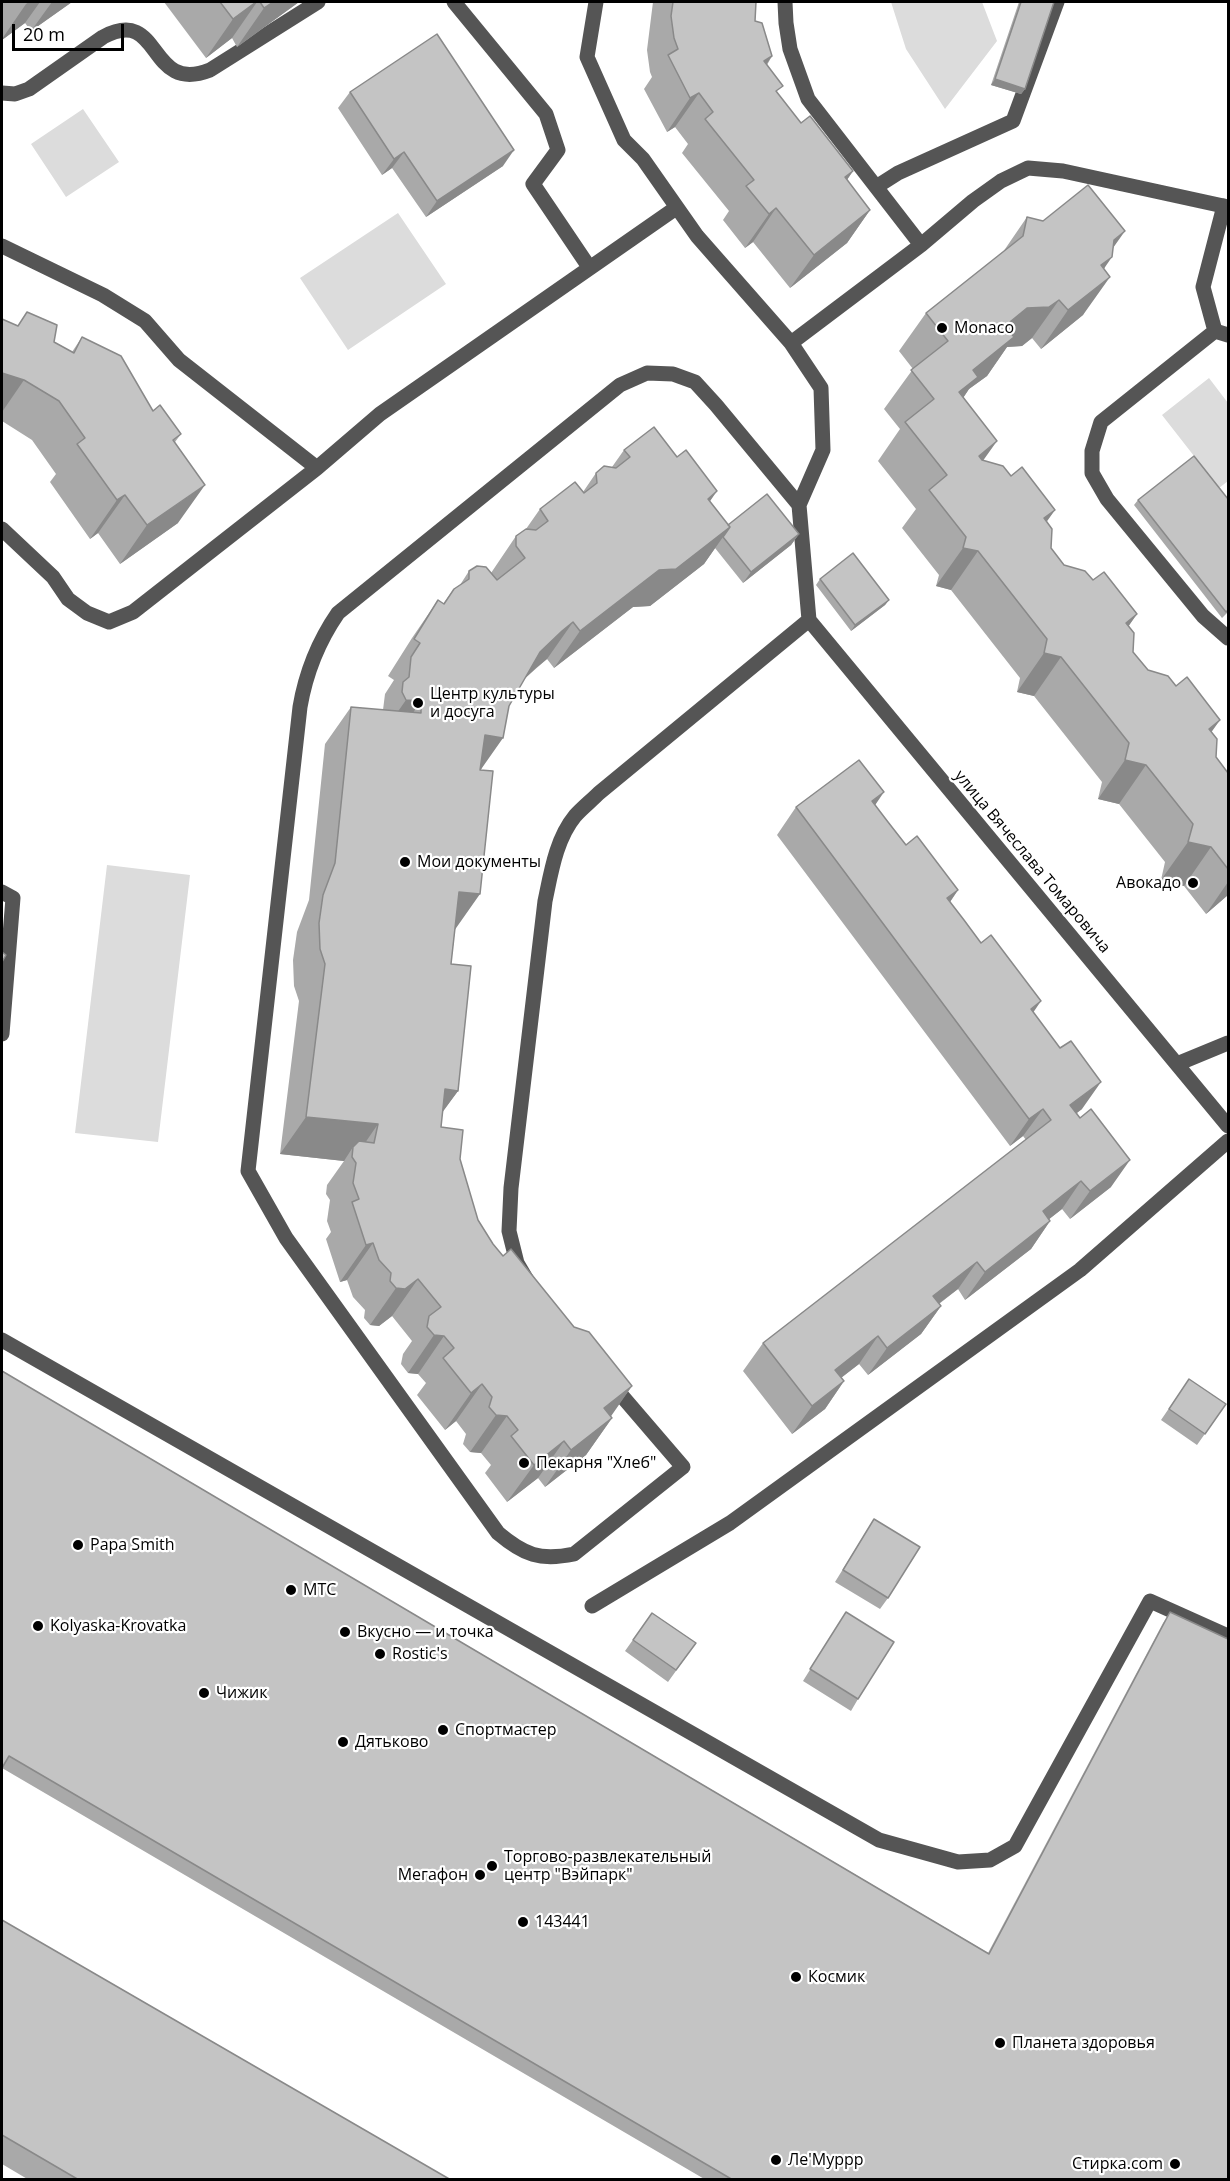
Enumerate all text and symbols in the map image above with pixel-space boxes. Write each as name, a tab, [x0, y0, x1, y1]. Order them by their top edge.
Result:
scale bar	[15, 12, 128, 50]
text: 20 m	[23, 22, 65, 46]
place label: Monaco	[954, 318, 1014, 338]
marker: Monaco	[935, 321, 949, 335]
place label: Центр культуры и досуга	[430, 684, 555, 722]
marker: Центр культуры и досуга	[411, 696, 425, 710]
street label: улица Вячеслава Томаровича	[950, 767, 1114, 957]
place label: Мои документы	[417, 852, 541, 872]
marker: Мои документы	[398, 855, 412, 869]
place label: Авокадо	[1116, 873, 1181, 893]
marker: Авокадо	[1186, 876, 1200, 890]
place label: Пекарня "Хлеб"	[536, 1453, 656, 1473]
marker: Пекарня "Хлеб"	[517, 1456, 531, 1470]
place label: Papa Smith	[90, 1535, 174, 1555]
marker: Papa Smith	[71, 1538, 85, 1552]
place label: МТС	[303, 1580, 336, 1600]
marker: МТС	[284, 1583, 298, 1597]
place label: Kolyaska-Krovatka	[50, 1616, 186, 1636]
marker: Kolyaska-Krovatka	[31, 1619, 45, 1633]
place label: Вкусно — и точка	[357, 1622, 494, 1642]
marker: Вкусно — и точка	[338, 1625, 352, 1639]
place label: Rostic's	[392, 1644, 448, 1664]
marker: Rostic's	[373, 1647, 387, 1661]
place label: Чижик	[216, 1683, 267, 1703]
marker: Чижик	[197, 1686, 211, 1700]
place label: Спортмастер	[455, 1720, 557, 1740]
marker: Спортмастер	[436, 1723, 450, 1737]
place label: Дятьково	[355, 1732, 428, 1752]
marker: Дятьково	[336, 1735, 350, 1749]
place label: Торгово-развлекательный центр "Вэйпарк"	[504, 1847, 711, 1885]
marker: Торгово-развлекательный центр "Вэйпарк"	[485, 1859, 499, 1873]
place label: Мегафон	[398, 1865, 468, 1885]
marker: Мегафон	[473, 1868, 487, 1882]
place label: 143441	[535, 1912, 590, 1932]
marker: 143441	[516, 1915, 530, 1929]
place label: Космик	[808, 1967, 865, 1987]
marker: Космик	[789, 1970, 803, 1984]
place label: Планета здоровья	[1012, 2033, 1155, 2053]
marker: Планета здоровья	[993, 2036, 1007, 2050]
place label: Ле'Муррр	[788, 2150, 864, 2170]
marker: Ле'Муррр	[769, 2153, 783, 2167]
place label: Стирка.com	[1072, 2154, 1163, 2174]
marker: Стирка.com	[1168, 2157, 1182, 2171]

